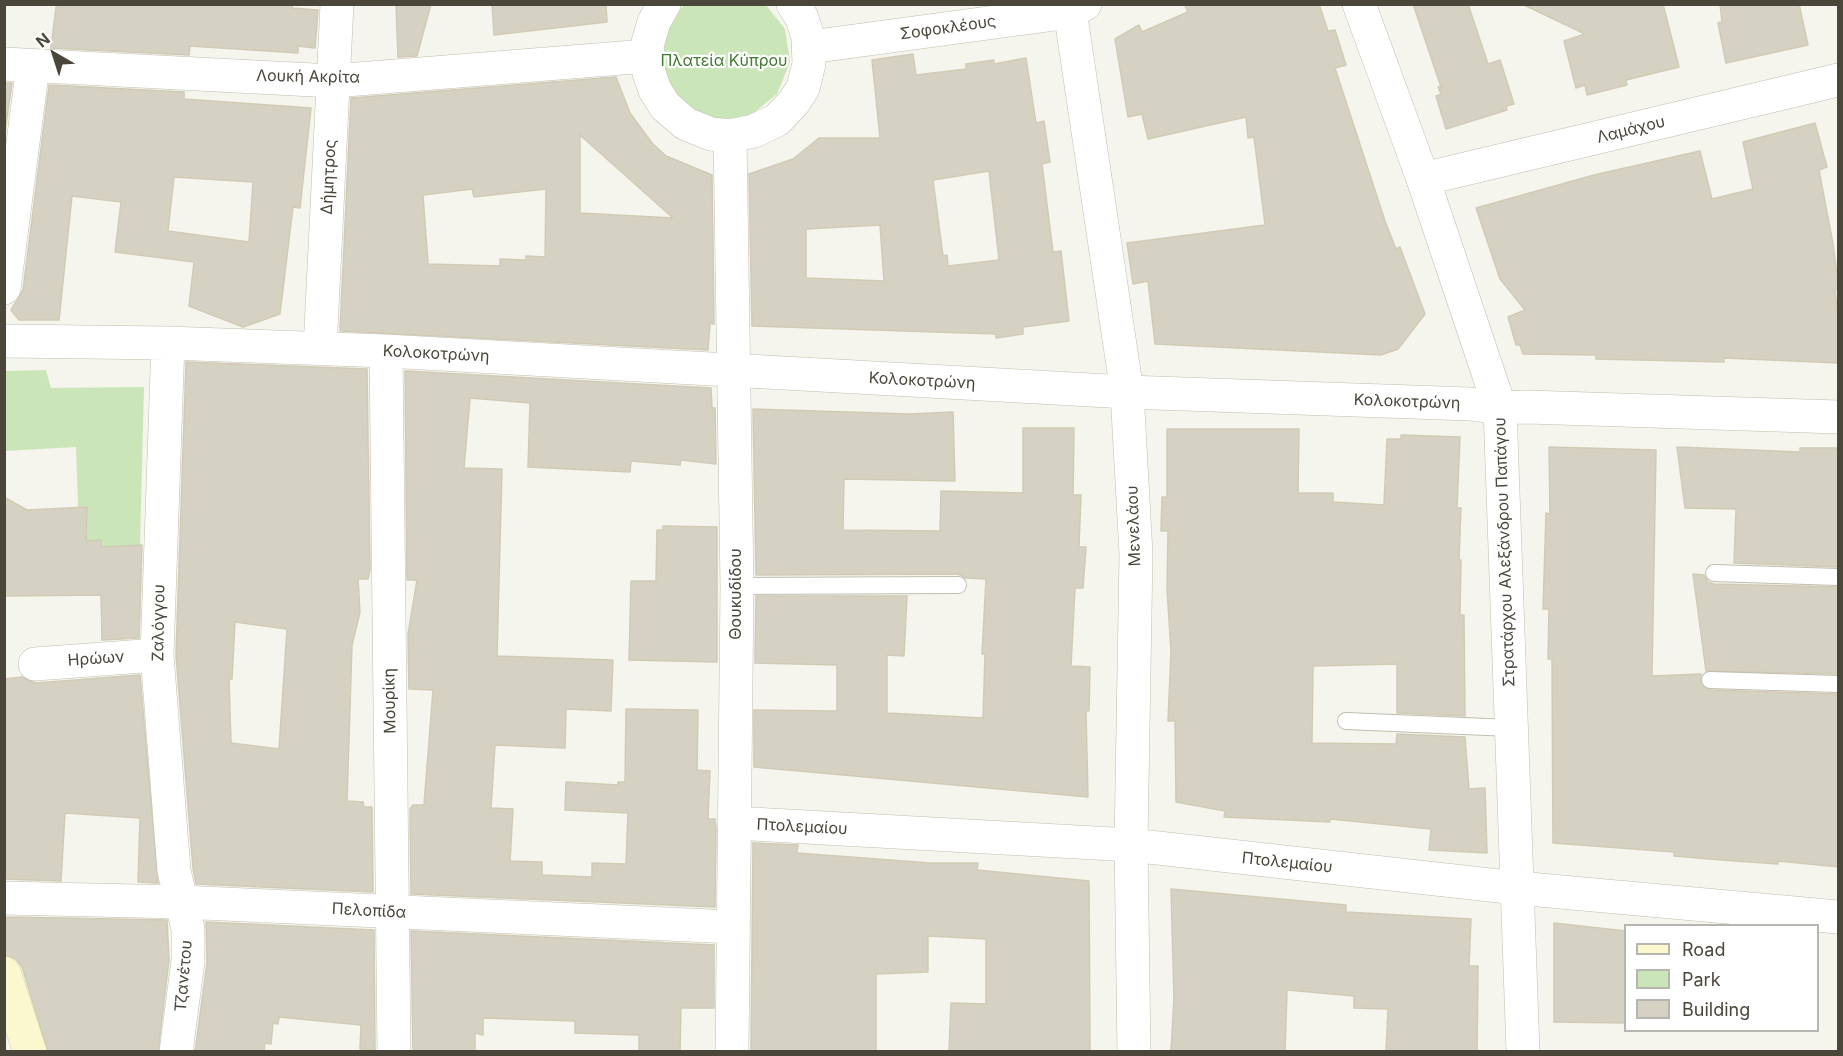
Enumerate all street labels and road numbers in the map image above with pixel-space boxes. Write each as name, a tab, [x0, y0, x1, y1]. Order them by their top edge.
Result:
street label: Σοφοκλέους	[899, 12, 997, 44]
street label: Λουκή Ακρίτα	[256, 66, 360, 88]
street label: Λαμάχου	[1595, 112, 1667, 148]
street label: Δήμητρος	[317, 139, 341, 215]
street label: Κολοκοτρώνη	[382, 342, 490, 366]
street label: Κολοκοτρώνη	[868, 369, 976, 393]
street label: Κολοκοτρώνη	[1353, 391, 1461, 413]
street label: Στρατάρχου Αλεξάνδρου Παπάγου	[1491, 417, 1519, 687]
street label: Μενελάου	[1123, 485, 1145, 567]
street label: Θουκυδίδου	[726, 548, 746, 640]
street label: Ζαλόγγου	[149, 584, 169, 662]
street label: Ηρώων	[67, 647, 125, 671]
street label: Μουρίκη	[380, 668, 400, 734]
street label: Πτολεμαίου	[756, 815, 848, 839]
street label: Πτολεμαίου	[1241, 849, 1333, 877]
street label: Πελοπίδα	[331, 899, 407, 923]
street label: Τζανέτου	[171, 939, 197, 1013]

